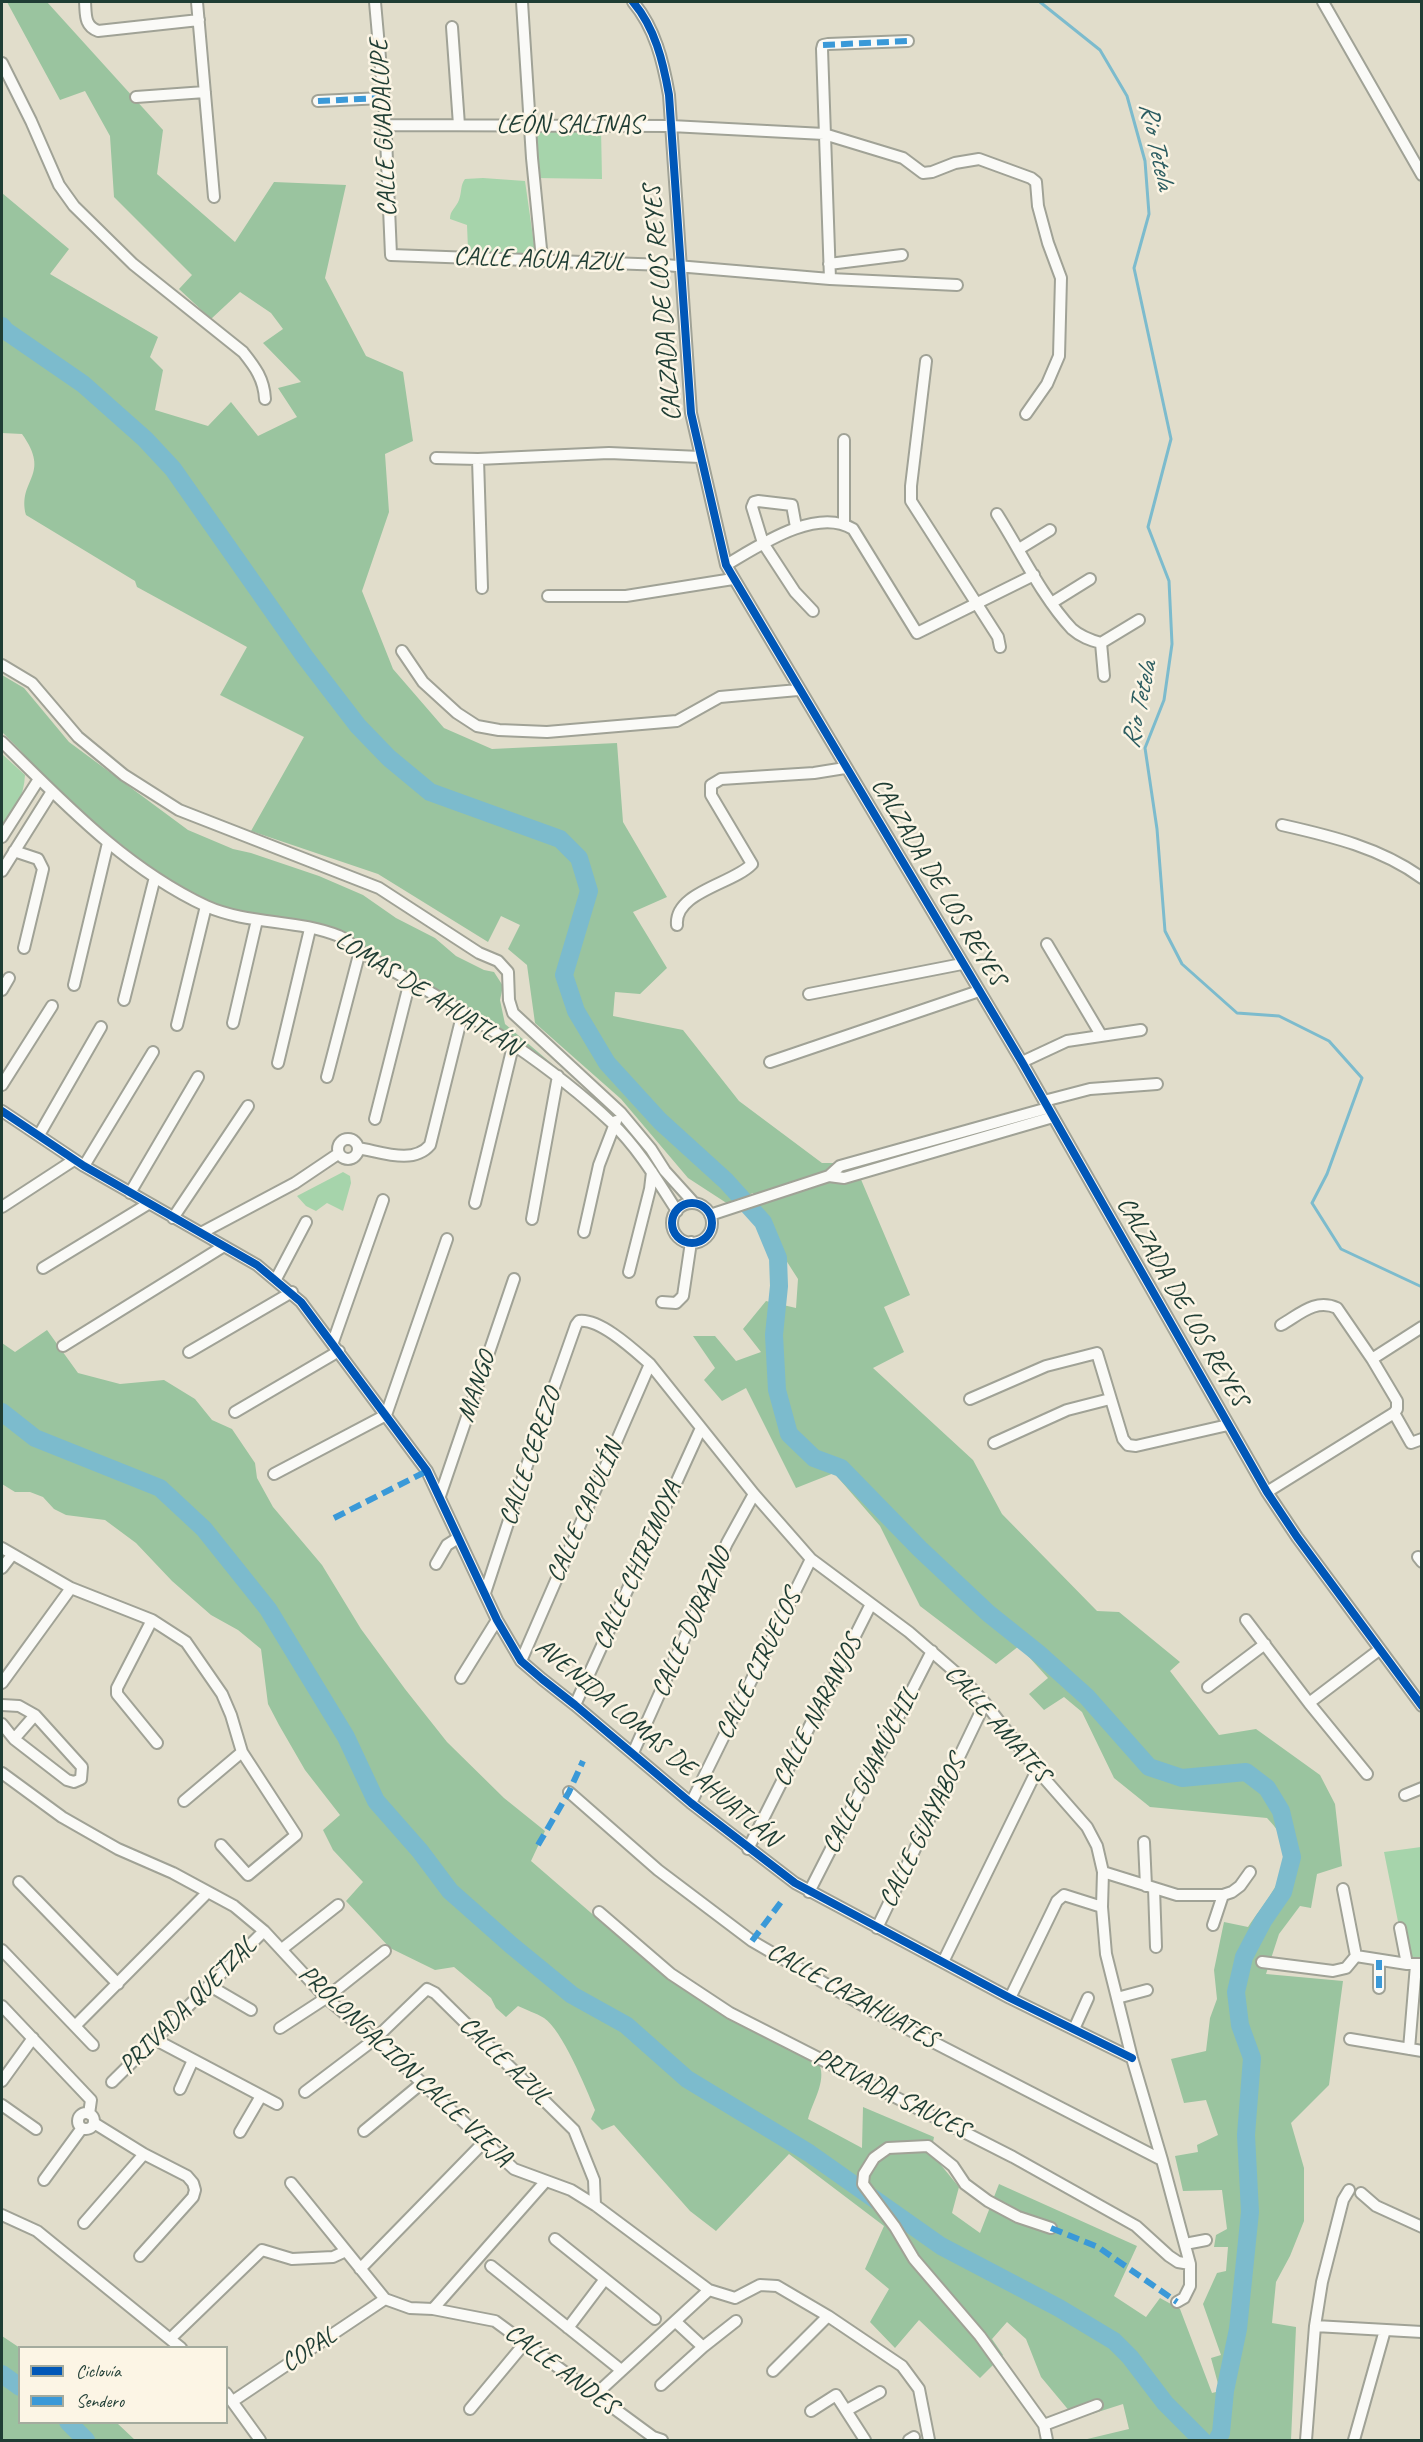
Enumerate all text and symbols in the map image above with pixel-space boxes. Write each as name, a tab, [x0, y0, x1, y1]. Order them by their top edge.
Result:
street label: CALLE GUADALUPE	[364, 38, 404, 218]
water label: Rio Tetela	[1131, 100, 1181, 192]
street label: LEÓN SALINAS	[496, 109, 642, 141]
street label: CALZADA DE LOS REYES	[637, 184, 689, 422]
street label: CALLE AGUA AZUL	[453, 241, 625, 279]
water label: Rio Tetela	[1115, 659, 1165, 751]
street label: CALZADA DE LOS REYES	[864, 772, 1012, 992]
street label: LOMAS DE AHUATLÁN	[329, 925, 525, 1063]
street label: CALZADA DE LOS REYES	[1109, 1192, 1255, 1412]
street label: MANGO	[451, 1348, 503, 1426]
street label: CALLE CEREZO	[493, 1384, 569, 1530]
street label: CALLE CAPULÍN	[540, 1437, 630, 1587]
street label: CALLE CHIRIMOYA	[587, 1477, 689, 1655]
street label: CALLE DURAZNO	[645, 1544, 739, 1702]
street label: CALLE CIRUELOS	[709, 1585, 809, 1745]
street label: CALLE NARANJOS	[766, 1630, 870, 1792]
street label: AVENIDA LOMAS DE AHUATLÁN	[529, 1632, 785, 1854]
street label: CALLE AMATES	[937, 1659, 1057, 1789]
street label: CALLE GUAMÚCHIL	[816, 1683, 926, 1859]
street label: CALLE GUAYABOS	[873, 1751, 973, 1913]
street label: PRIVADA QUETZAL	[113, 1931, 263, 2081]
street label: CALLE CAZAHUATES	[761, 1936, 943, 2056]
street label: PROLONGACIÓN CALLE VIEJA	[292, 1959, 518, 2173]
street label: CALLE AZUL	[452, 2010, 556, 2112]
street label: PRIVADA SAUCES	[808, 2041, 974, 2147]
street label: CALLE ANDES	[498, 2317, 624, 2423]
street label: COPAL	[276, 2320, 342, 2380]
legend	[18, 2346, 228, 2424]
text: Ciclovía	[76, 2360, 121, 2382]
text: Sendero	[76, 2390, 124, 2412]

